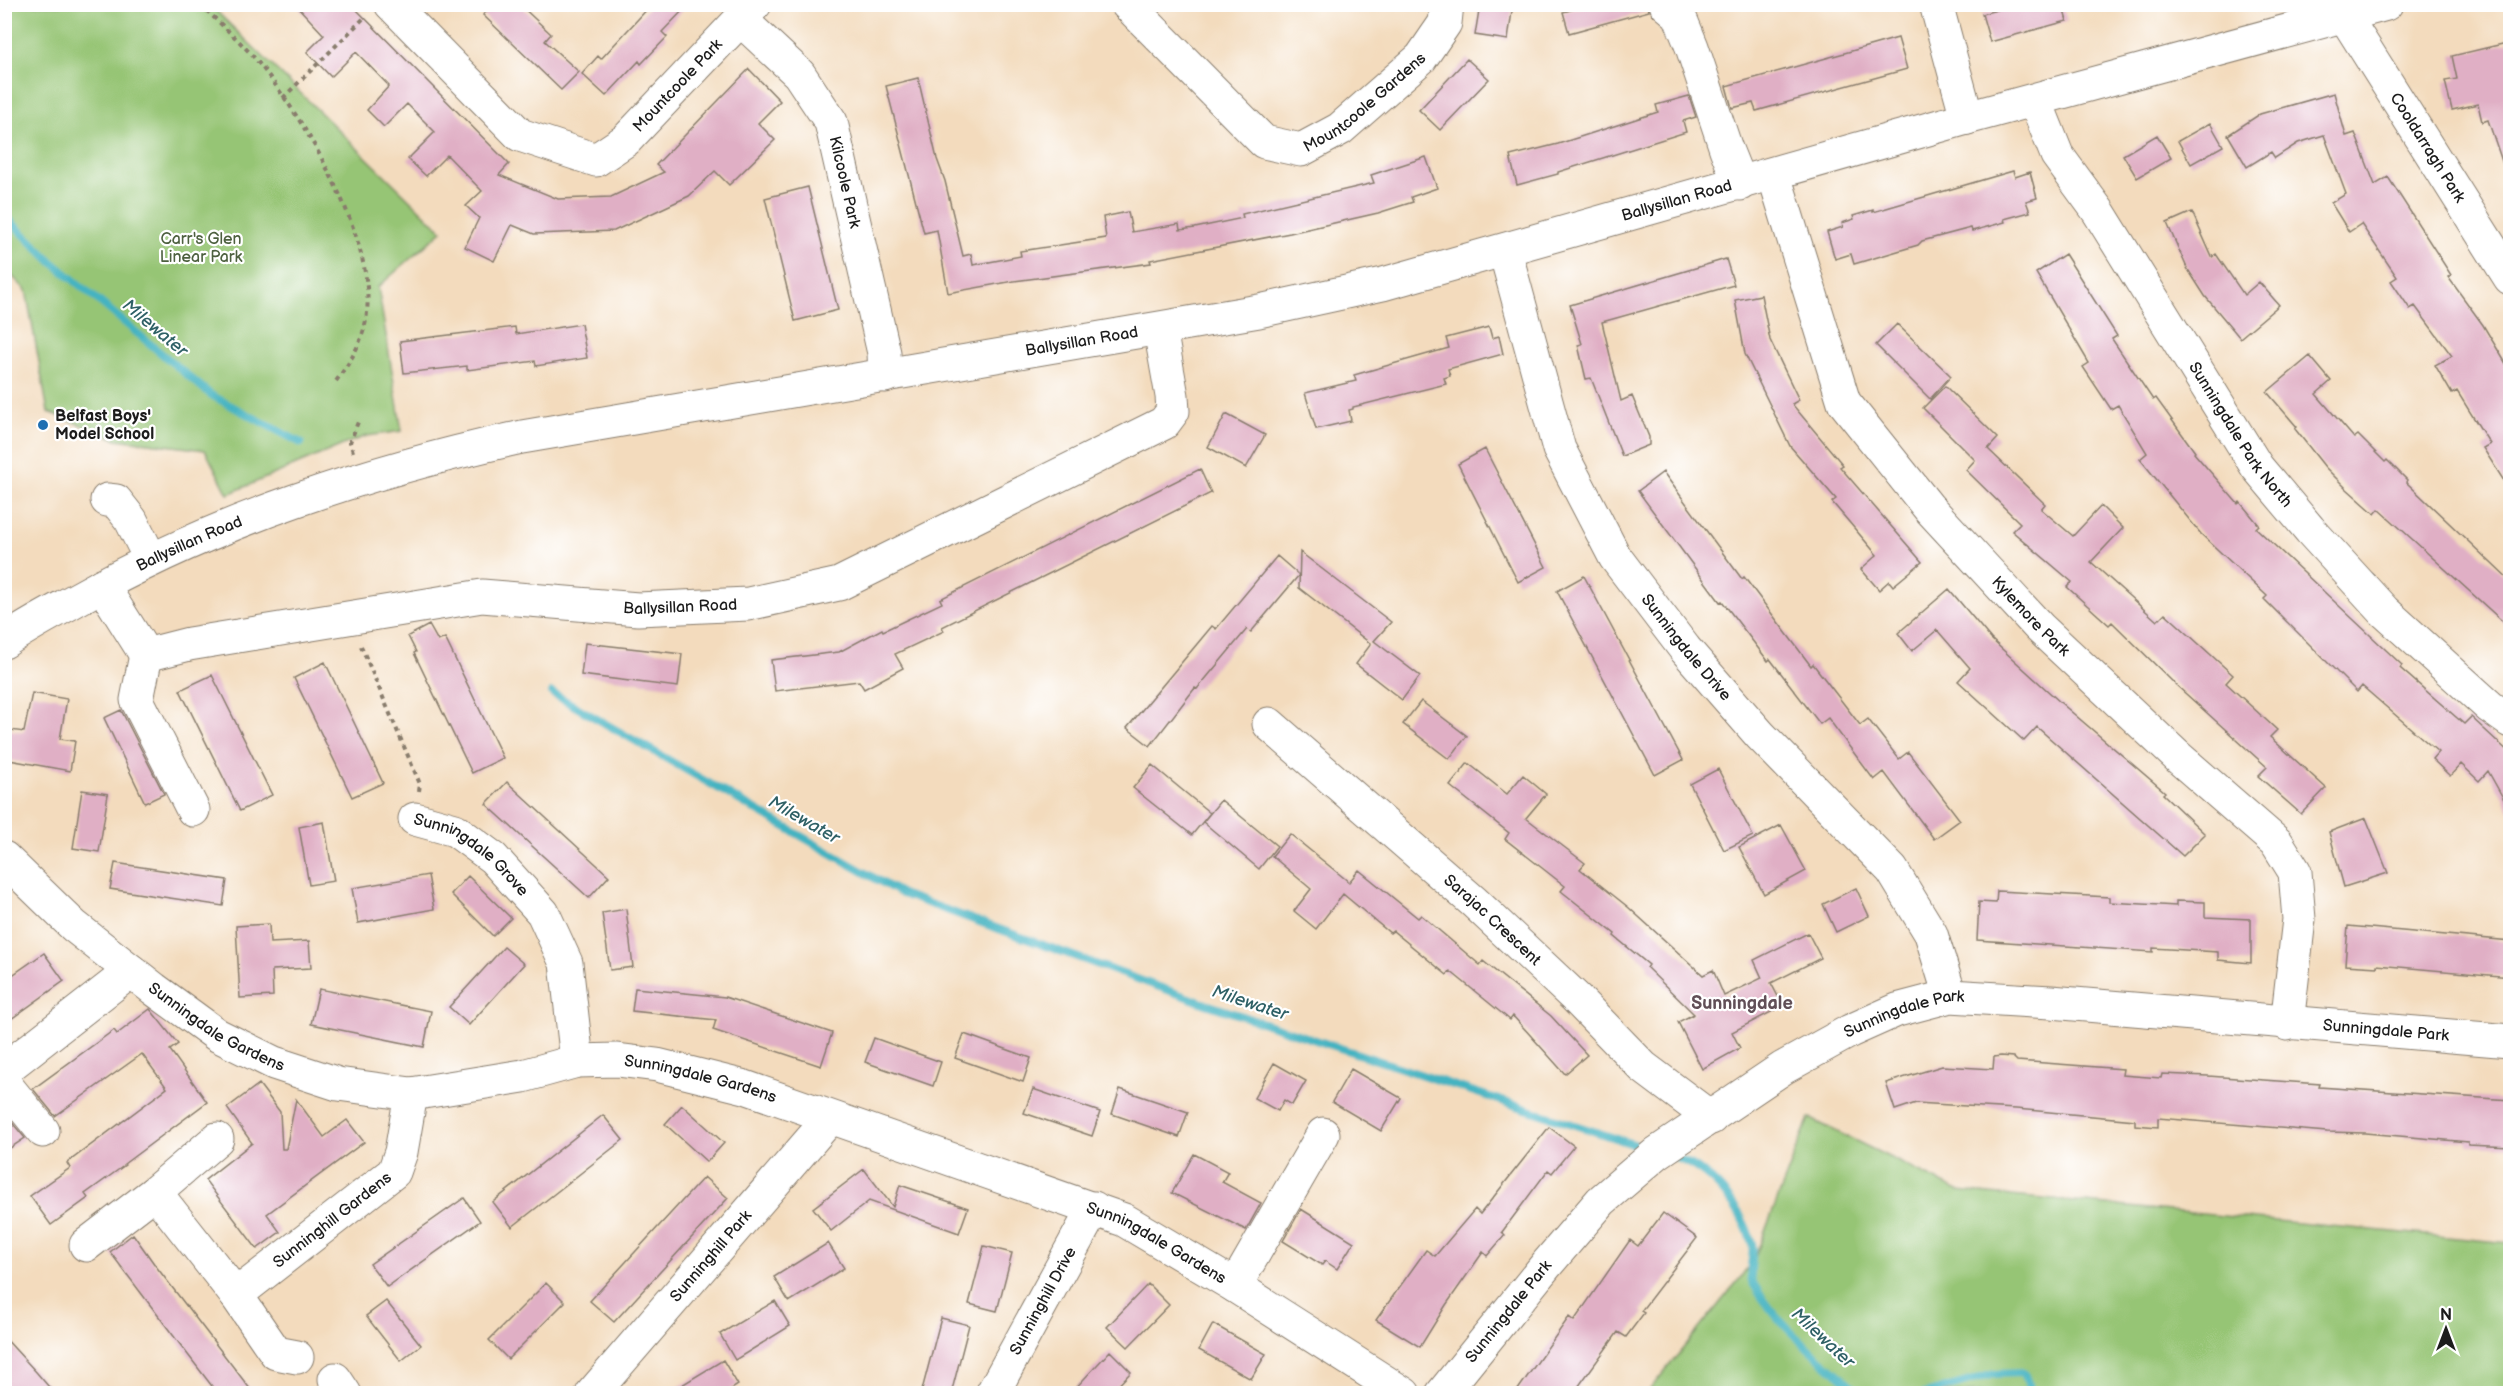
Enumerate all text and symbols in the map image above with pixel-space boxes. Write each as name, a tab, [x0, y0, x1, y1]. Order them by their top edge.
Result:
street label: Mountcoole Park	[629, 35, 726, 136]
street label: Mountcoole Gardens	[1300, 49, 1430, 156]
street label: Cooldarragh Park	[2386, 89, 2470, 206]
street label: Kilcoole Park	[825, 134, 865, 230]
street label: Ballysillan Road	[1619, 176, 1734, 225]
park label: Carr's Glen Linear Park	[160, 230, 243, 267]
water label: Milewater	[118, 295, 193, 362]
street label: Ballysillan Road	[1024, 322, 1140, 360]
street label: Sunningdale Park North	[2185, 359, 2296, 511]
place label: Belfast Boys' Model School	[55, 407, 154, 444]
marker: Belfast Boys' Model School	[36, 418, 50, 432]
street label: Ballysillan Road	[133, 512, 245, 576]
street label: Kylemore Park	[1988, 572, 2074, 660]
street label: Sunningdale Drive	[1637, 590, 1736, 705]
street label: Ballysillan Road	[622, 595, 738, 619]
water label: Milewater	[765, 791, 844, 849]
street label: Sunningdale Grove	[412, 810, 533, 900]
street label: Sarajac Crescent	[1440, 870, 1545, 969]
street label: Sunningdale Gardens	[145, 979, 287, 1075]
water label: Milewater	[1209, 981, 1292, 1026]
street label: Sunningdale Park	[1841, 987, 1965, 1042]
district label: Sunningdale	[1691, 993, 1793, 1014]
street label: Sunningdale Park	[2322, 1016, 2450, 1045]
street label: Sunningdale Gardens	[623, 1051, 779, 1107]
street label: Sunninghill Gardens	[269, 1168, 395, 1272]
street label: Sunningdale Gardens	[1084, 1198, 1230, 1288]
street label: Sunninghill Park	[666, 1206, 756, 1306]
street label: Sunninghill Drive	[1006, 1243, 1080, 1358]
street label: Sunningdale Park	[1462, 1256, 1556, 1367]
north arrow	[2416, 1299, 2476, 1359]
water label: Milewater	[1787, 1304, 1860, 1373]
text: N	[2440, 1306, 2452, 1325]

